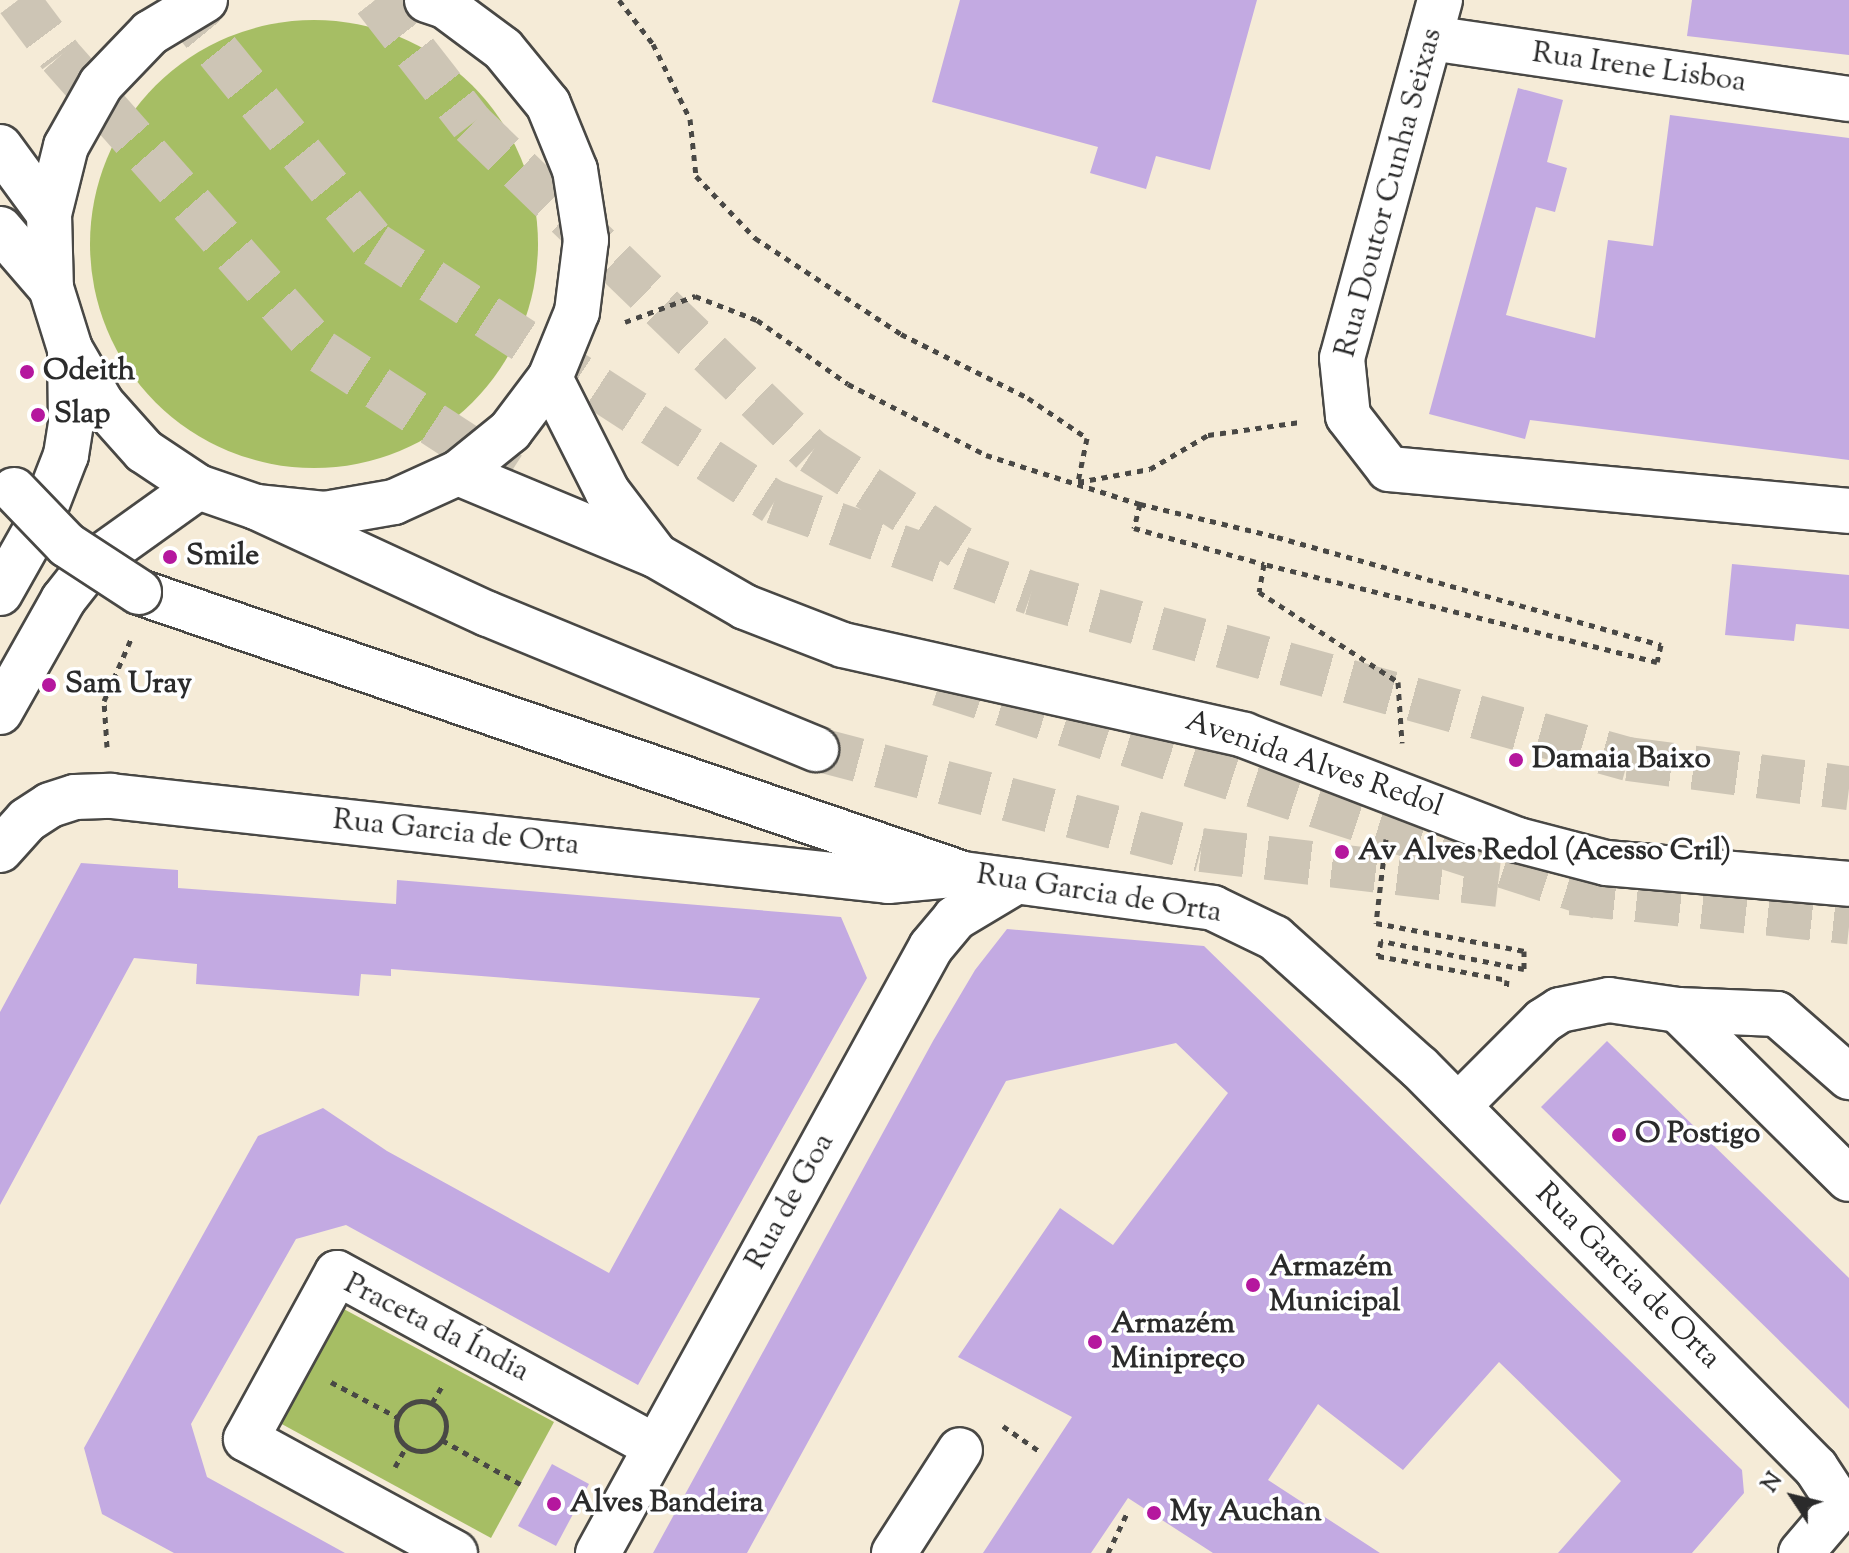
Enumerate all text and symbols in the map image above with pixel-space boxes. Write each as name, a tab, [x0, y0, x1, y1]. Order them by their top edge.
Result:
street label: Rua Doutor Cunha Seixas	[1329, 25, 1451, 361]
street label: Rua Irene Lisboa	[1530, 36, 1748, 102]
place label: Odeith	[43, 354, 135, 390]
marker: Odeith	[18, 363, 36, 381]
place label: Slap	[54, 397, 110, 433]
marker: Slap	[29, 406, 47, 424]
place label: Smile	[186, 539, 259, 575]
marker: Smile	[161, 548, 179, 566]
place label: Sam Uray	[65, 667, 192, 703]
marker: Sam Uray	[40, 676, 58, 694]
street label: Avenida Alves Redol	[1180, 704, 1448, 826]
place label: Damaia Baixo	[1532, 742, 1711, 778]
marker: Damaia Baixo	[1507, 751, 1525, 769]
street label: Rua Garcia de Orta	[331, 803, 581, 865]
place label: Av Alves Redol (Acesso Cril)	[1358, 834, 1731, 870]
marker: Av Alves Redol (Acesso Cril)	[1333, 843, 1351, 861]
street label: Rua Garcia de Orta	[974, 858, 1224, 932]
place label: O Postigo	[1635, 1117, 1760, 1153]
marker: O Postigo	[1610, 1126, 1628, 1144]
street label: Rua de Goa	[739, 1128, 843, 1276]
street label: Rua Garcia de Orta	[1527, 1177, 1727, 1377]
place label: Armazém Municipal	[1269, 1250, 1400, 1320]
street label: Praceta da Índia	[337, 1267, 535, 1391]
marker: Armazém Municipal	[1244, 1276, 1262, 1294]
place label: Armazém Minipreço	[1111, 1307, 1245, 1378]
marker: Armazém Minipreço	[1086, 1333, 1104, 1351]
north arrow	[1753, 1457, 1833, 1537]
text: N	[1755, 1467, 1791, 1500]
place label: Alves Bandeira	[570, 1486, 764, 1522]
marker: Alves Bandeira	[545, 1495, 563, 1513]
place label: My Auchan	[1170, 1495, 1322, 1531]
marker: My Auchan	[1145, 1504, 1163, 1522]

